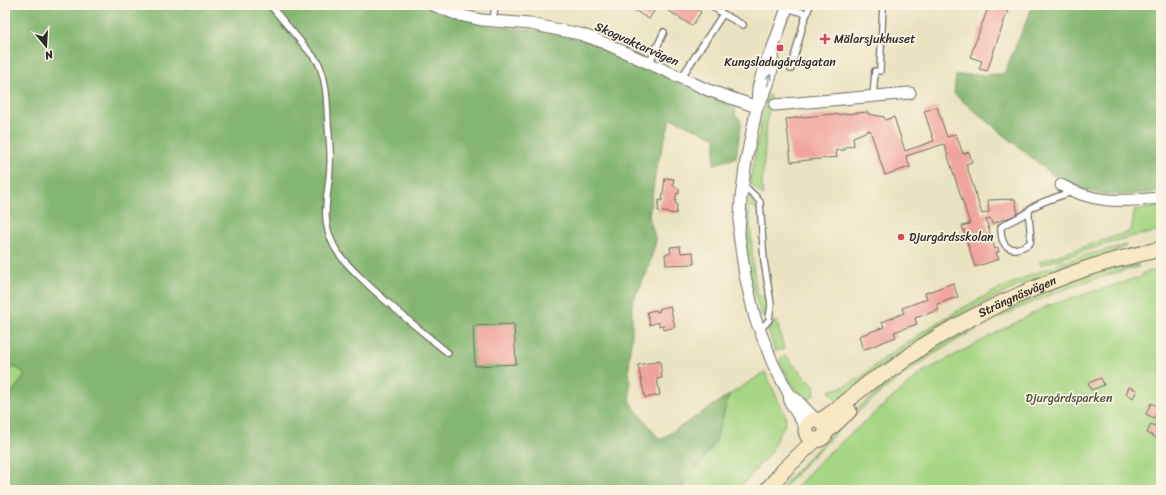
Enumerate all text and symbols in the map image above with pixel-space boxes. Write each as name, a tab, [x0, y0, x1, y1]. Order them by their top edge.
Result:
street label: Skogvaktarvägen	[591, 16, 683, 73]
north arrow	[26, 26, 66, 66]
place label: Mälarsjukhuset	[834, 28, 915, 50]
marker: Mälarsjukhuset	[819, 33, 831, 45]
marker: Kungsladugårdsgatan	[775, 43, 785, 53]
text: N	[42, 45, 56, 65]
place label: Kungsladugårdsgatan	[724, 51, 836, 73]
one-way arrow	[766, 74, 773, 87]
place label: Djurgårdsskolan	[909, 226, 994, 248]
marker: Djurgårdsskolan	[896, 232, 906, 242]
street label: Strängnäsvägen	[974, 269, 1060, 324]
park label: Djurgårdsparken	[1026, 387, 1113, 409]

